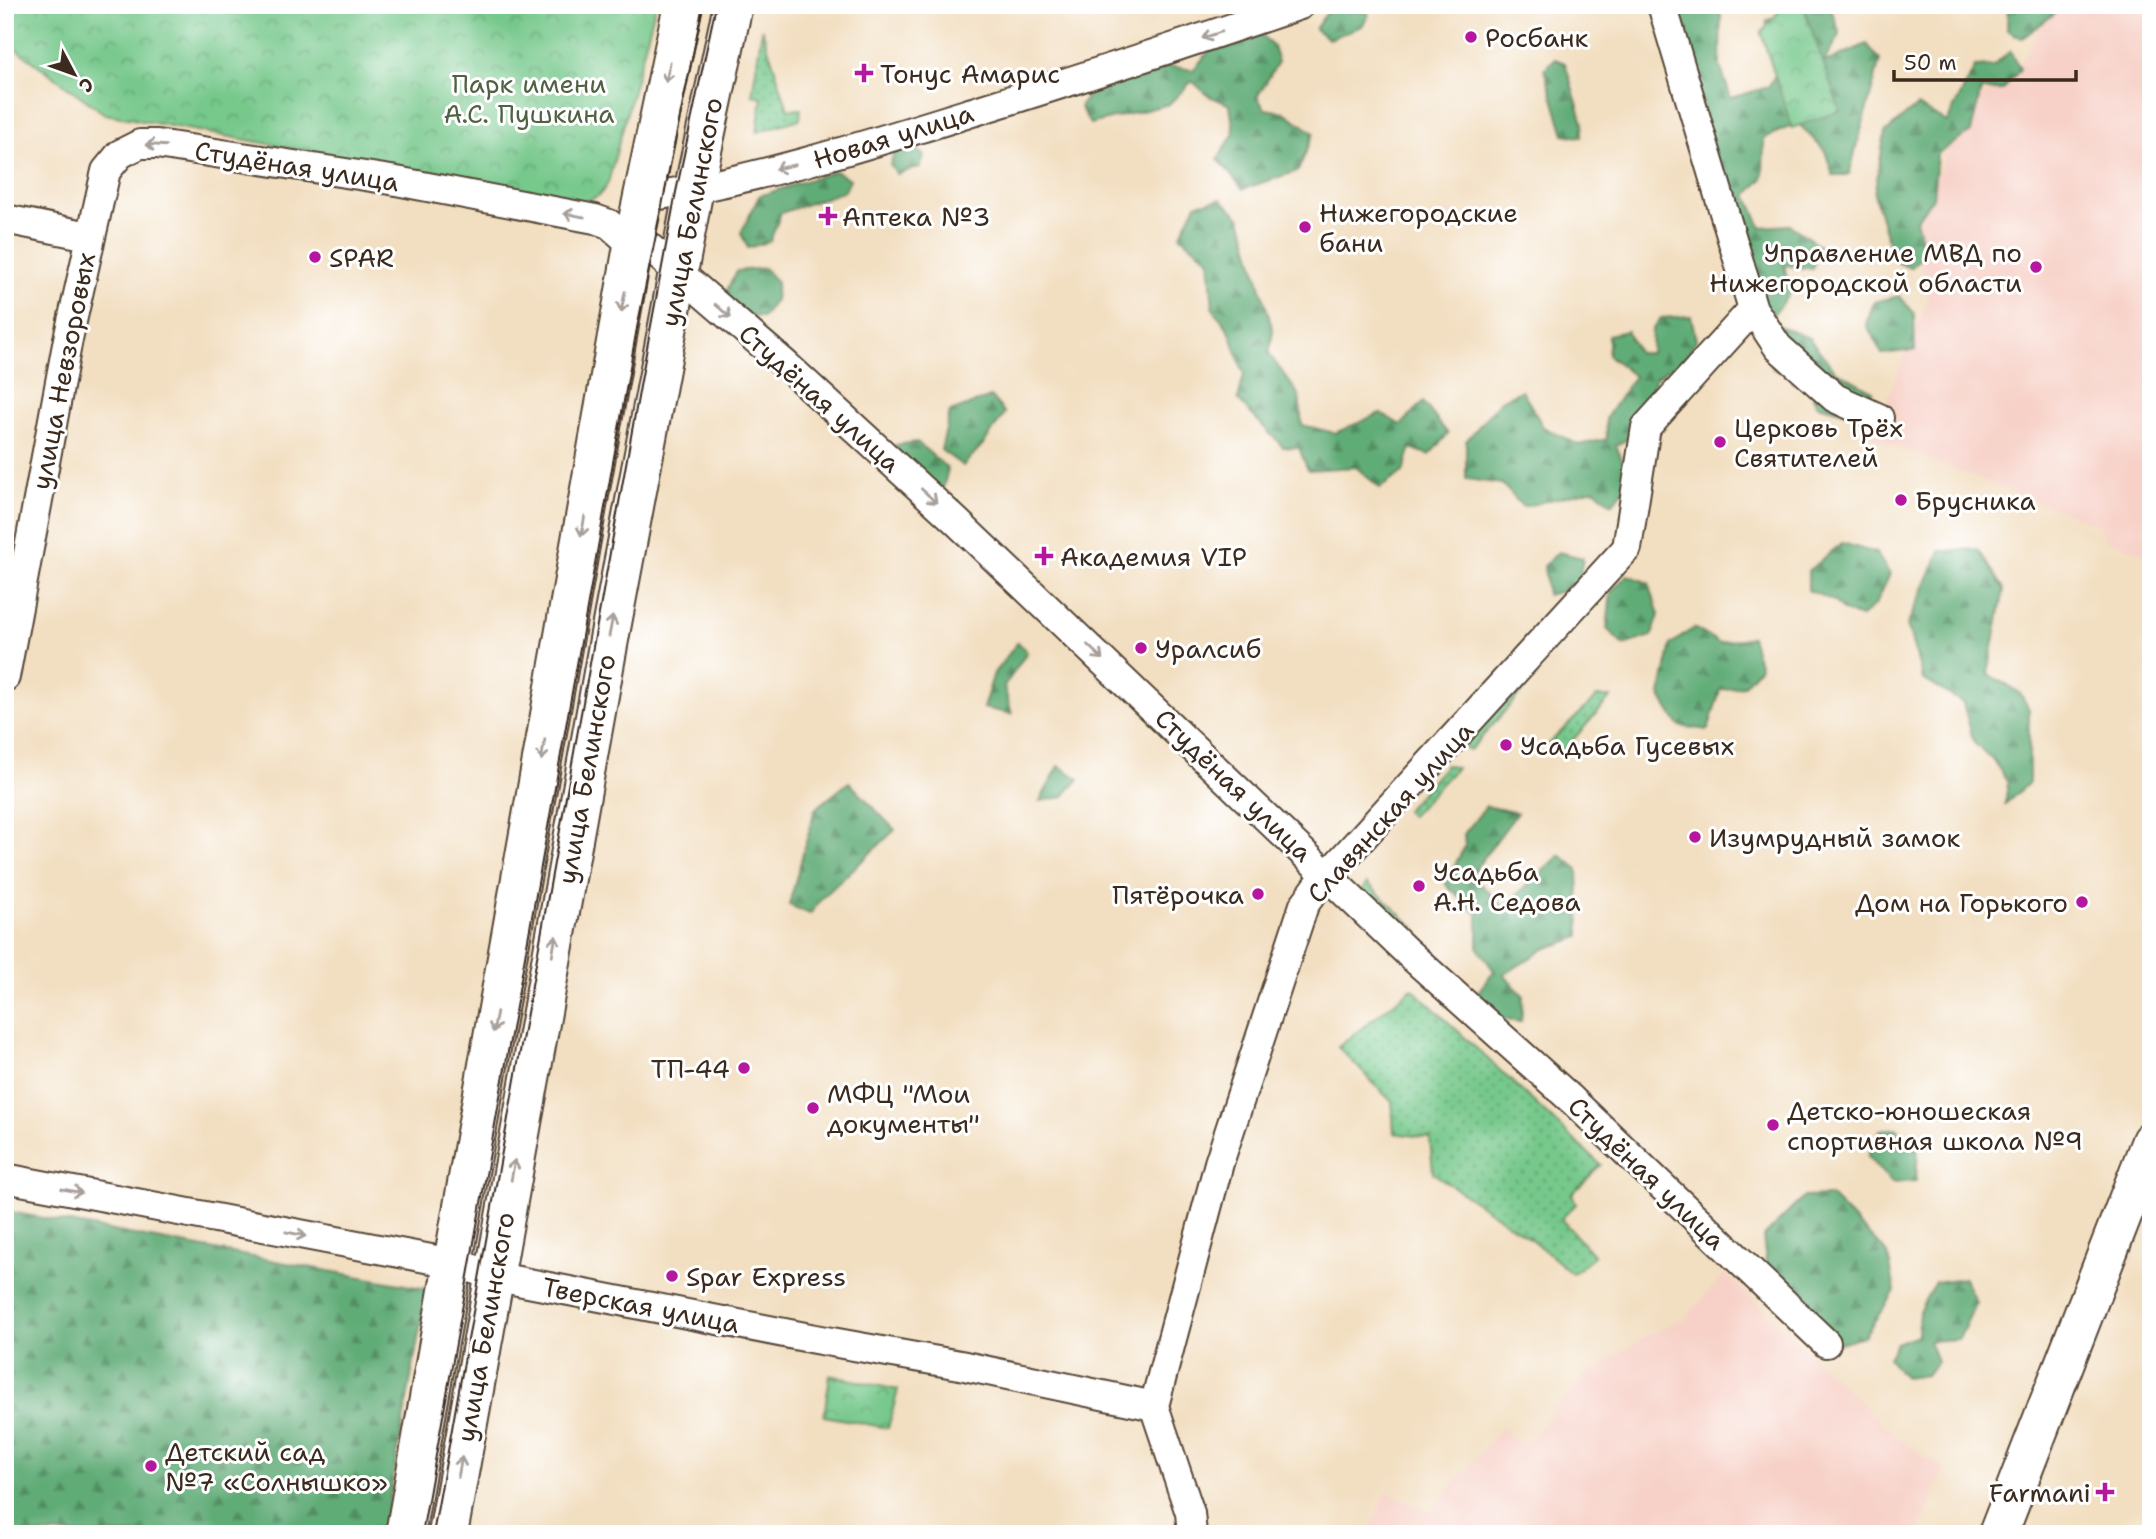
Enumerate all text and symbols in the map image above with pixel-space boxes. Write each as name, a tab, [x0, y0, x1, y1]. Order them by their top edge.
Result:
place label: Росбанк	[1485, 20, 1589, 55]
one-way arrow	[1202, 29, 1224, 42]
marker: Росбанк	[1463, 29, 1479, 45]
north arrow	[38, 38, 108, 108]
scale bar	[1894, 38, 2076, 82]
text: 50 m	[1904, 49, 1957, 77]
place label: Тонус Амарис	[880, 56, 1060, 91]
one-way arrow	[660, 60, 674, 83]
marker: Тонус Амарис	[854, 63, 874, 83]
park label: Парк имени А.С. Пушкина	[443, 66, 615, 131]
text: С	[73, 72, 100, 97]
street label: улица Белинского	[652, 94, 730, 330]
street label: Новая улица	[809, 95, 977, 177]
street label: Студёная улица	[192, 133, 402, 199]
one-way arrow	[146, 138, 168, 151]
one-way arrow	[774, 161, 797, 174]
place label: Нижегородские бани	[1319, 195, 1518, 260]
place label: Аптека №3	[842, 199, 990, 234]
one-way arrow	[563, 208, 586, 221]
marker: Аптека №3	[820, 208, 836, 224]
marker: Нижегородские бани	[1297, 219, 1313, 235]
place label: Управление МВД по Нижегородской области	[1709, 235, 2022, 300]
place label: SPAR	[329, 240, 394, 275]
marker: SPAR	[307, 249, 323, 265]
street label: улица Невзоровых	[23, 250, 103, 492]
marker: Управление МВД по Нижегородской области	[2028, 259, 2044, 275]
one-way arrow	[615, 290, 629, 313]
one-way arrow	[714, 303, 732, 319]
street label: Студёная улица	[732, 316, 908, 480]
place label: Церковь Трёх Святителей	[1734, 410, 1903, 475]
marker: Церковь Трёх Святителей	[1712, 434, 1728, 450]
place label: Брусника	[1915, 483, 2036, 518]
one-way arrow	[920, 488, 938, 504]
marker: Брусника	[1893, 492, 1909, 508]
one-way arrow	[576, 514, 589, 537]
place label: Академия VIP	[1060, 539, 1247, 574]
marker: Академия VIP	[1034, 546, 1054, 566]
one-way arrow	[605, 615, 619, 638]
place label: Уралсиб	[1155, 631, 1261, 666]
marker: Уралсиб	[1133, 640, 1149, 656]
one-way arrow	[1086, 643, 1103, 660]
street label: улица Белинского	[549, 651, 623, 887]
street label: Студёная улица	[1148, 701, 1320, 869]
street label: Славянская улица	[1299, 714, 1481, 910]
place label: Усадьба Гусевых	[1520, 728, 1734, 763]
marker: Усадьба Гусевых	[1498, 737, 1514, 753]
one-way arrow	[536, 738, 550, 761]
place label: Изумрудный замок	[1709, 820, 1960, 855]
marker: Изумрудный замок	[1687, 829, 1703, 845]
place label: Усадьба А.Н. Седова	[1433, 854, 1581, 919]
place label: Пятёрочка	[1112, 877, 1244, 912]
marker: Усадьба А.Н. Седова	[1411, 878, 1427, 894]
place label: Дом на Горького	[1855, 885, 2068, 920]
marker: Пятёрочка	[1250, 886, 1266, 902]
marker: Дом на Горького	[2074, 894, 2090, 910]
one-way arrow	[547, 936, 561, 958]
one-way arrow	[488, 1010, 501, 1033]
place label: ТП-44	[651, 1051, 730, 1086]
marker: ТП-44	[736, 1060, 752, 1076]
place label: МФЦ "Мои документы"	[827, 1076, 980, 1141]
street label: Студёная улица	[1561, 1089, 1733, 1257]
place label: Детско-юношеская спортивная школа №9	[1787, 1093, 2083, 1158]
marker: МФЦ "Мои документы"	[805, 1100, 821, 1116]
marker: Детско-юношеская спортивная школа №9	[1765, 1117, 1781, 1133]
one-way arrow	[507, 1159, 520, 1182]
one-way arrow	[60, 1185, 83, 1198]
street label: улица Белинского	[448, 1209, 522, 1445]
one-way arrow	[284, 1227, 307, 1241]
place label: Spar Express	[686, 1259, 846, 1294]
marker: Spar Express	[664, 1268, 680, 1284]
street label: Тверская улица	[539, 1269, 743, 1341]
place label: Детский сад №7 «Солнышко»	[165, 1434, 388, 1499]
one-way arrow	[454, 1456, 467, 1479]
marker: Детский сад №7 «Солнышко»	[143, 1458, 159, 1474]
place label: Farmani	[1989, 1475, 2091, 1510]
marker: Farmani	[2097, 1484, 2113, 1500]

